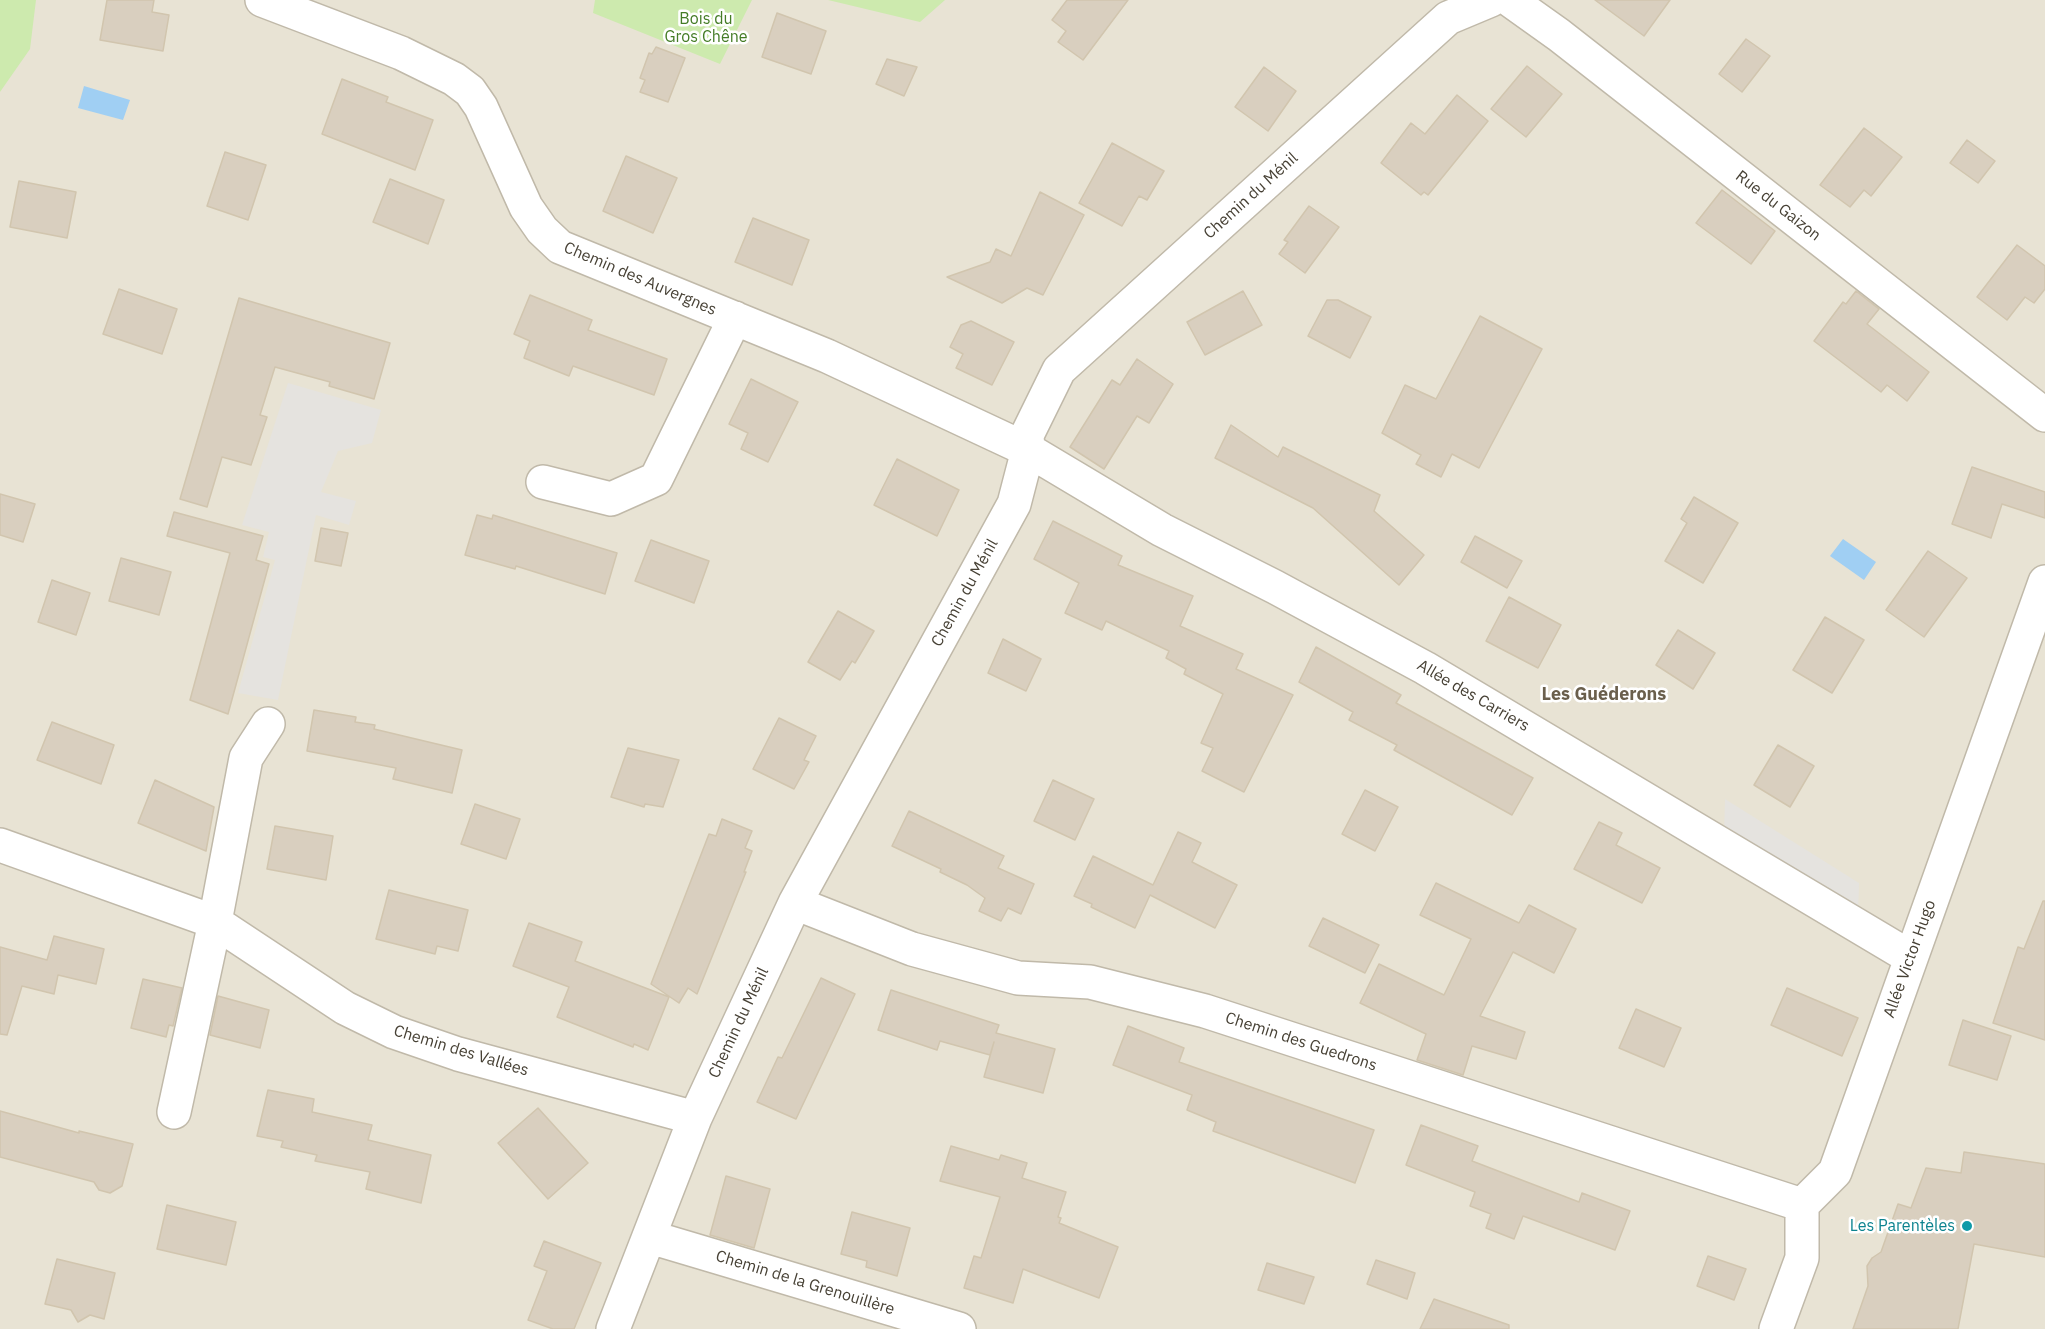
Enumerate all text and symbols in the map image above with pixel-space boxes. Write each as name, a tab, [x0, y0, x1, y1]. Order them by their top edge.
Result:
park label: Bois du Gros Chêne	[664, 9, 748, 47]
street label: Chemin du Ménil	[1200, 149, 1302, 243]
street label: Rue du Gaizon	[1732, 167, 1824, 245]
street label: Chemin des Auvergnes	[561, 238, 719, 320]
street label: Chemin du Ménil	[928, 536, 1002, 650]
street label: Allée des Carriers	[1413, 656, 1533, 736]
district label: Les Guéderons	[1542, 684, 1666, 706]
street label: Allée Victor Hugo	[1880, 898, 1940, 1020]
street label: Chemin du Ménil	[705, 965, 773, 1081]
street label: Chemin des Guedrons	[1223, 1008, 1379, 1076]
street label: Chemin des Vallées	[391, 1021, 531, 1081]
place label: Les Parentèles	[1850, 1216, 1955, 1236]
marker: Les Parentèles	[1960, 1219, 1974, 1233]
street label: Chemin de la Grenouillère	[713, 1247, 897, 1319]

